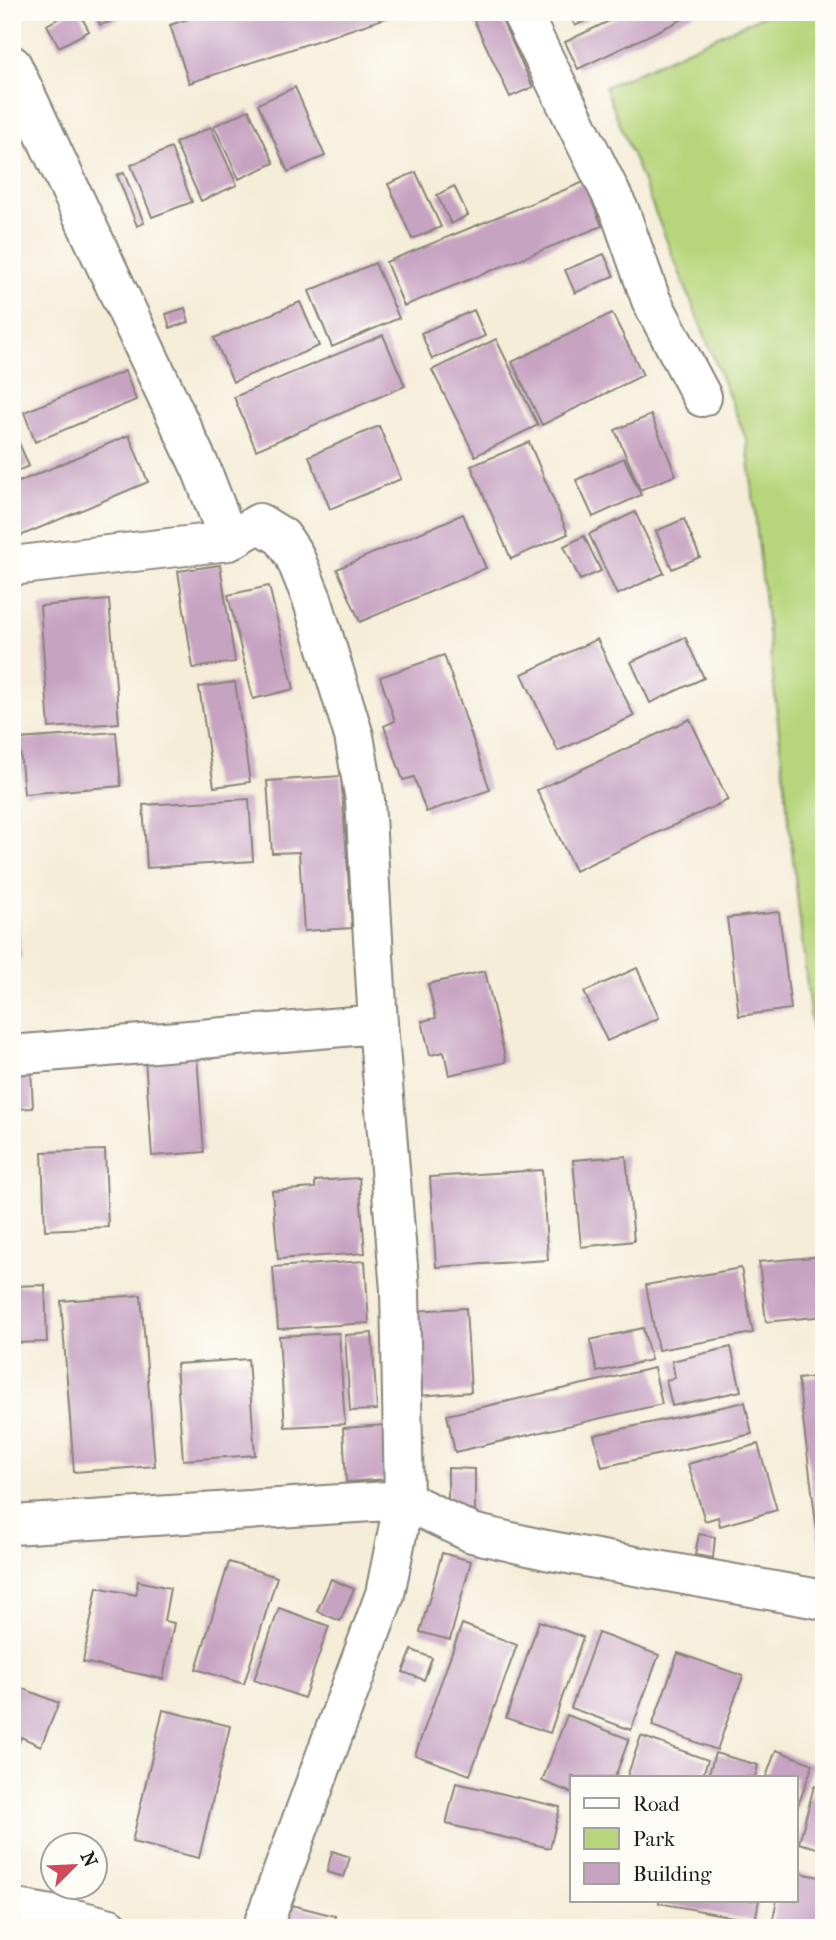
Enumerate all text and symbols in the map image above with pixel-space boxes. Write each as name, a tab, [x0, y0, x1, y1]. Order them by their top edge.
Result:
legend	[570, 1776, 798, 1902]
text: Road	[633, 1792, 680, 1816]
text: Park	[633, 1827, 675, 1851]
north arrow	[38, 1832, 108, 1902]
text: N	[76, 1848, 102, 1871]
text: Building	[633, 1862, 712, 1886]

